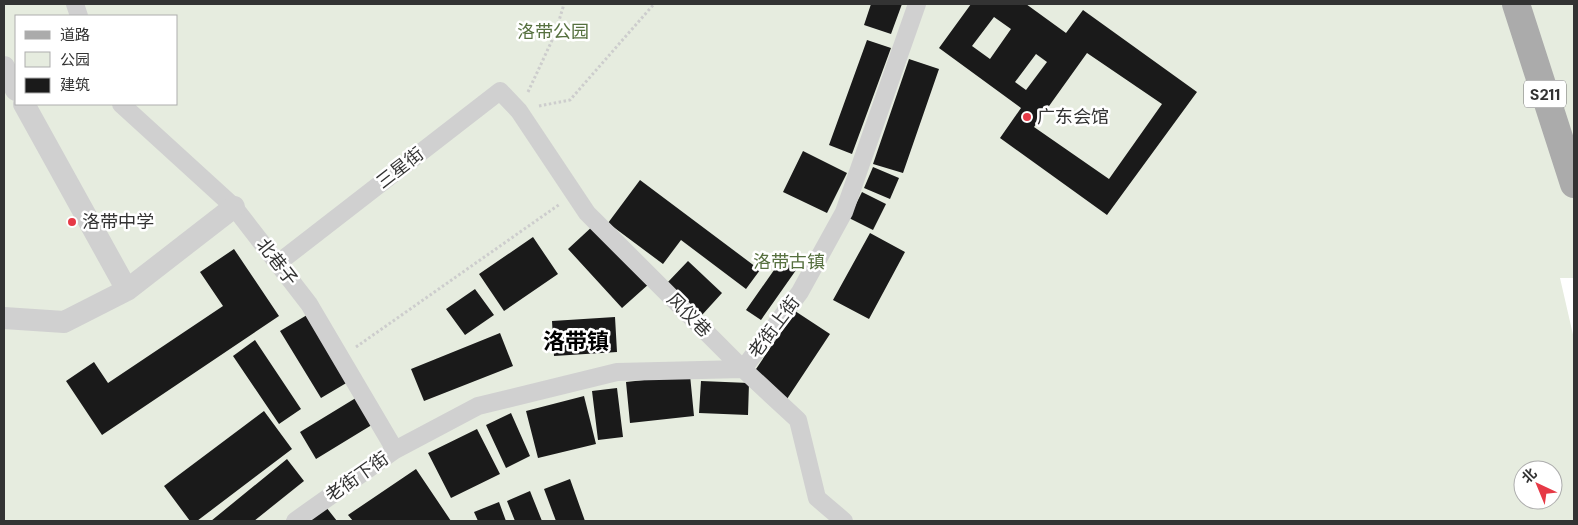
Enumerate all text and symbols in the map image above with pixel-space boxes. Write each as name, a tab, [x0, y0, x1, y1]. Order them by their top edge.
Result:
legend	[15, 15, 178, 105]
park label: 洛带公园	[517, 20, 589, 44]
text: 道路	[60, 25, 90, 45]
text: 公园	[60, 50, 90, 70]
text: 建筑	[60, 75, 90, 95]
road number: S211	[1524, 80, 1566, 108]
place label: 广东会馆	[1037, 105, 1109, 129]
marker: 广东会馆	[1021, 111, 1033, 123]
street label: 三星街	[371, 142, 429, 194]
place label: 洛带中学	[82, 210, 154, 234]
marker: 洛带中学	[66, 216, 78, 228]
street label: 北巷子	[251, 233, 303, 291]
park label: 洛带古镇	[753, 250, 825, 274]
street label: 风仪巷	[661, 287, 717, 343]
street label: 老街上街	[743, 291, 805, 363]
district label: 洛带镇	[543, 327, 609, 356]
street label: 老街下街	[321, 447, 393, 507]
north arrow	[1513, 460, 1563, 510]
text: 北	[1518, 464, 1540, 487]

